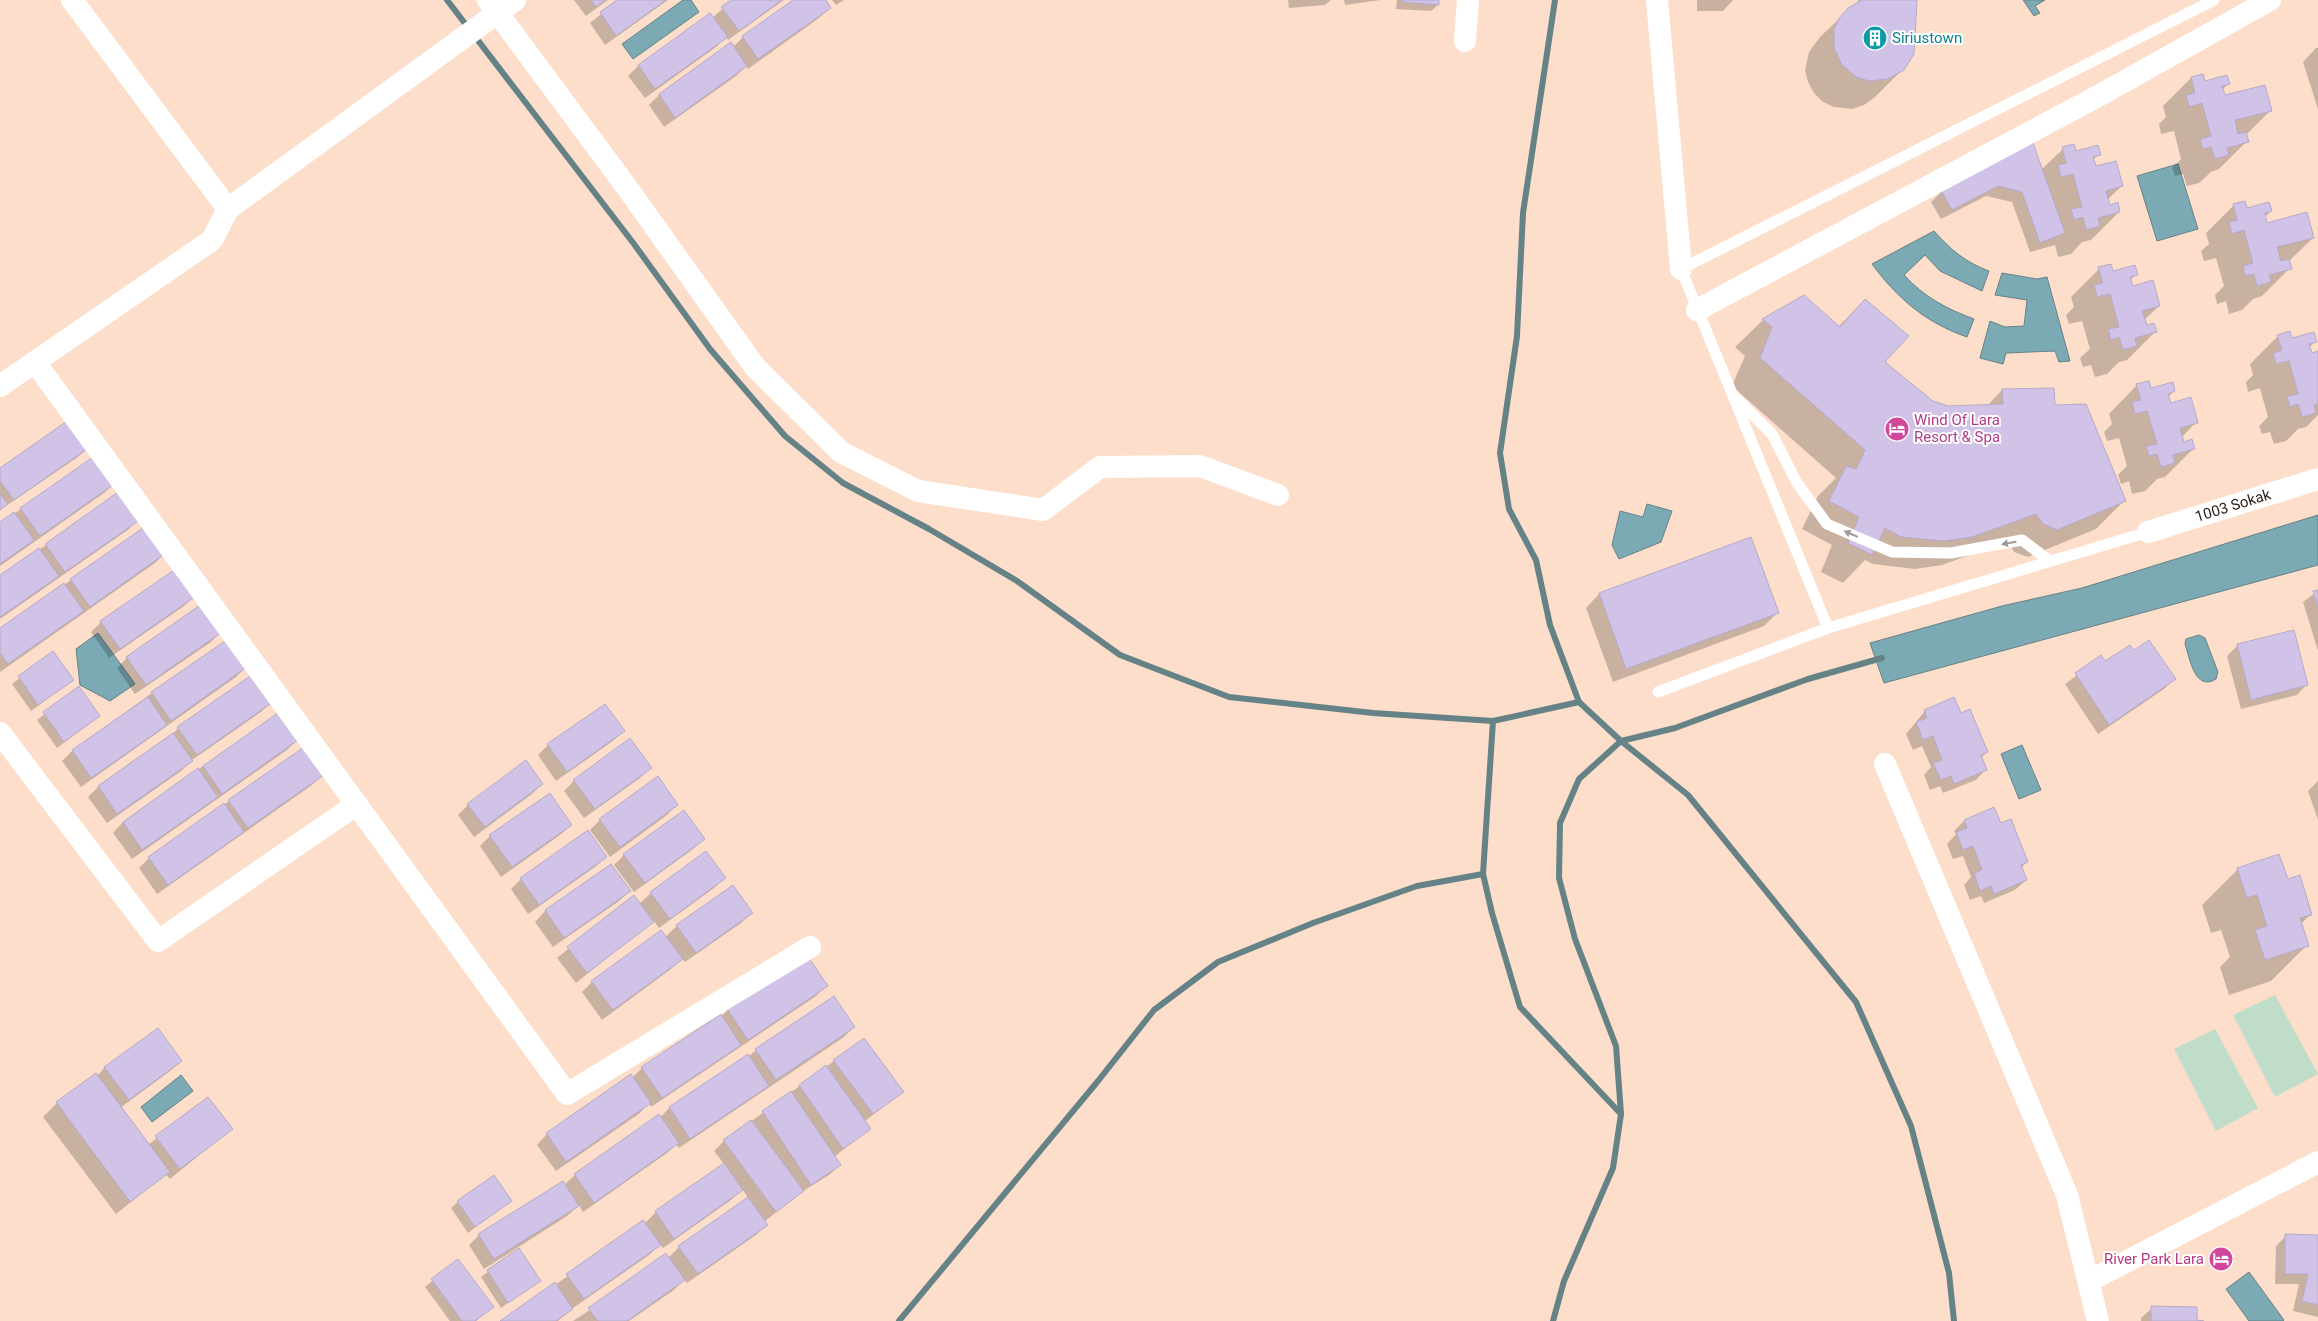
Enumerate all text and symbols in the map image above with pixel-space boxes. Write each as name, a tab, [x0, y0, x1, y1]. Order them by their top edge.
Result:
building icon: Siriustown	[1862, 25, 1888, 51]
place label: Siriustown	[1892, 29, 1962, 47]
place label: Wind Of Lara Resort & Spa	[1914, 411, 2000, 446]
hotel icon: Wind Of Lara Resort & Spa	[1884, 416, 1910, 442]
street label: 1003 Sokak	[2193, 485, 2273, 526]
one-way arrow	[1843, 530, 1858, 538]
one-way arrow	[2000, 539, 2016, 547]
hotel icon: River Park Lara	[2208, 1246, 2234, 1272]
place label: River Park Lara	[2104, 1250, 2204, 1268]

